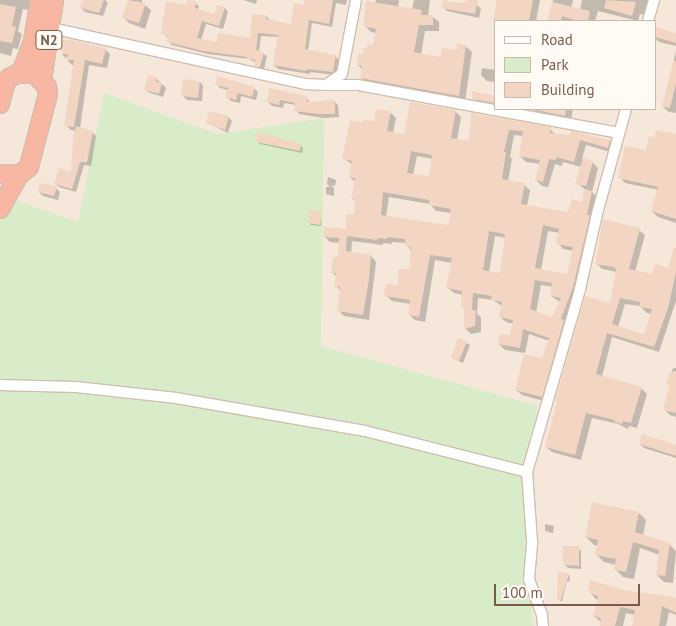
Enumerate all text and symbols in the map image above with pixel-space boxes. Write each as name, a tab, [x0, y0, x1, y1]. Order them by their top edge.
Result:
legend	[493, 20, 656, 110]
road number: N2	[35, 28, 63, 52]
text: Road	[541, 30, 573, 49]
text: Park	[541, 55, 569, 74]
text: Building	[541, 80, 595, 99]
scale bar	[496, 574, 642, 606]
text: 100 m	[502, 583, 543, 602]

